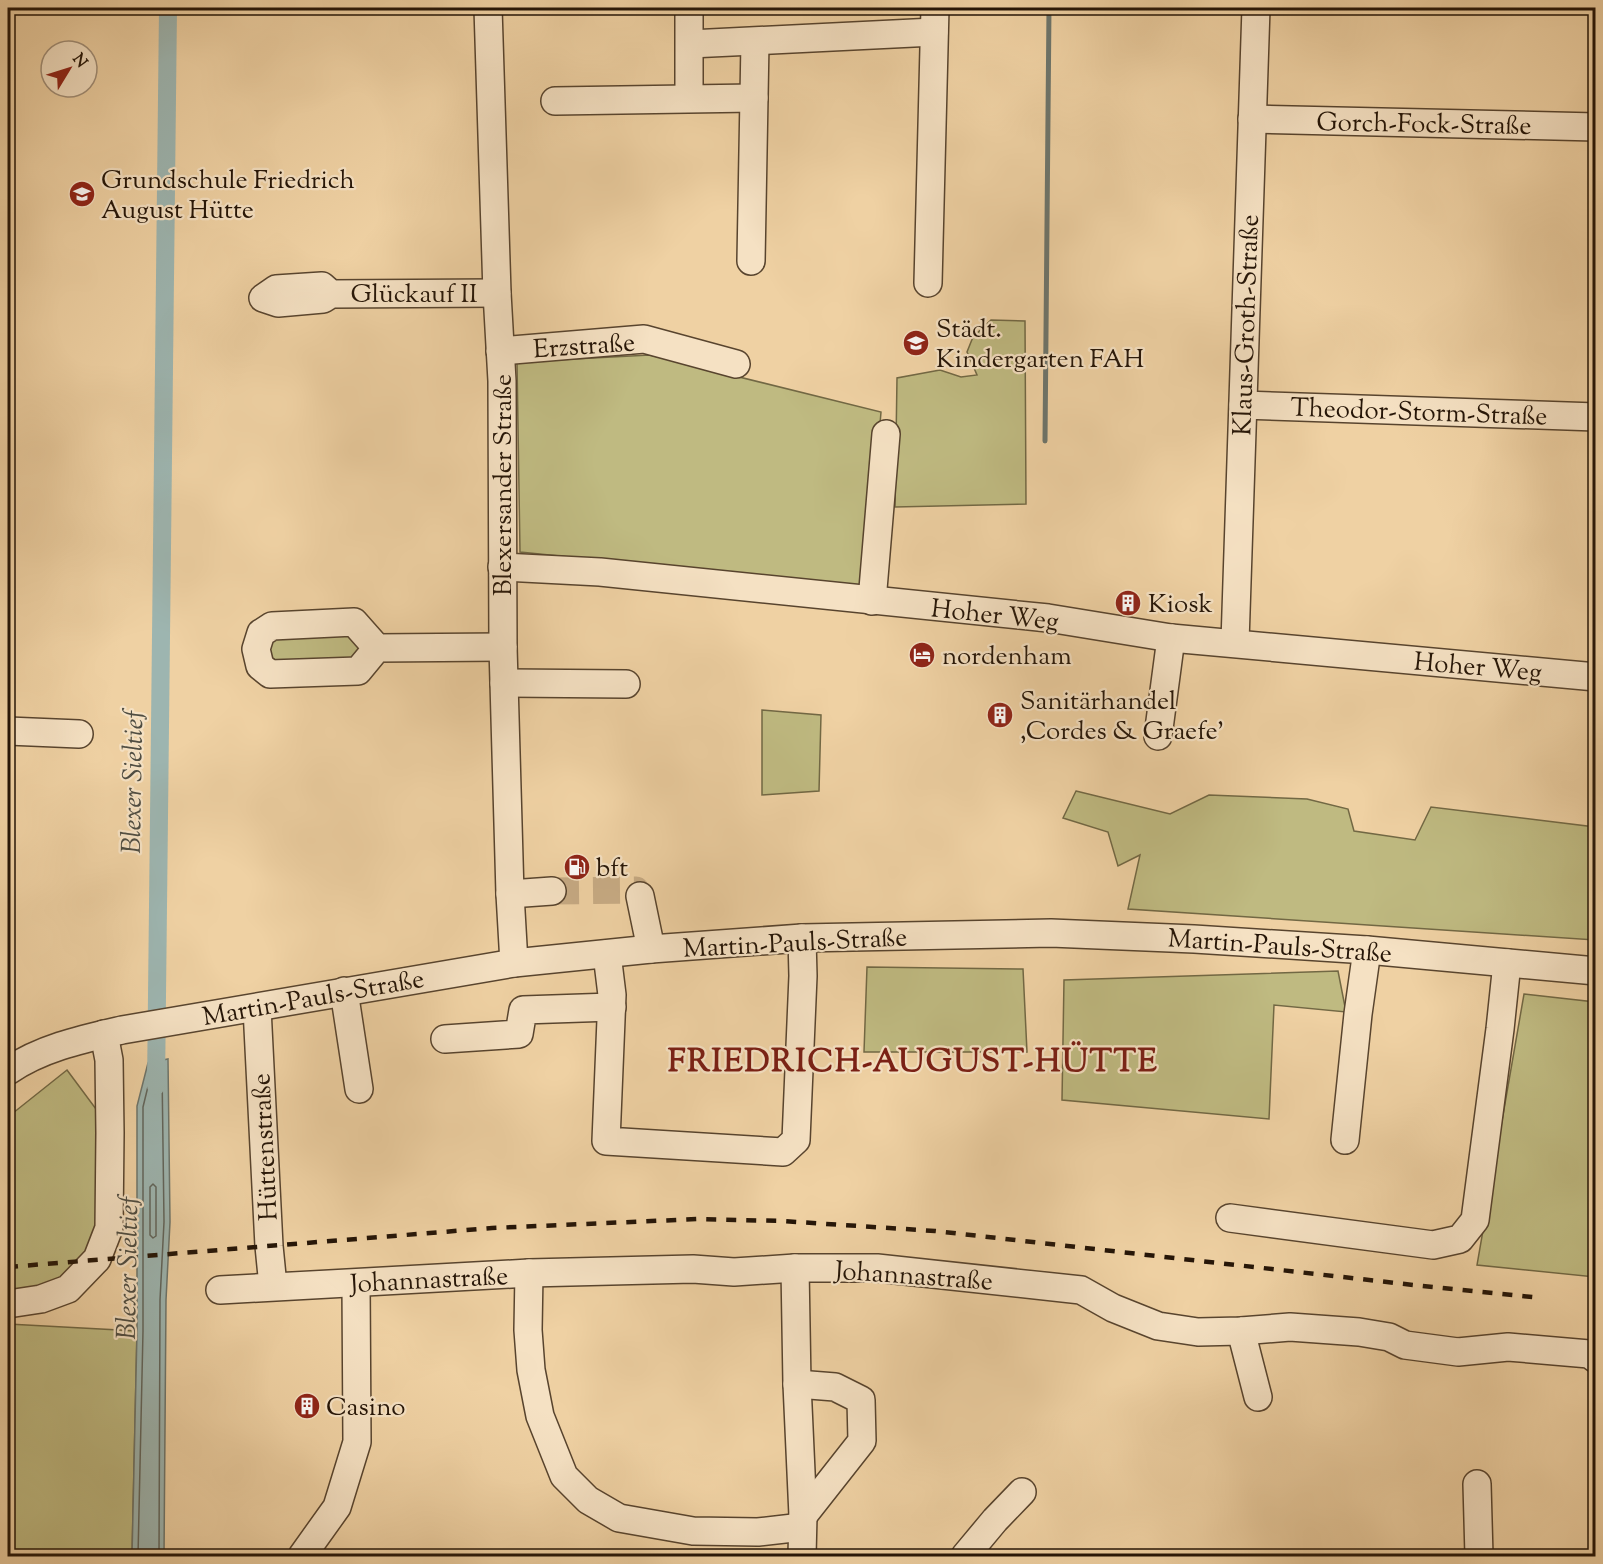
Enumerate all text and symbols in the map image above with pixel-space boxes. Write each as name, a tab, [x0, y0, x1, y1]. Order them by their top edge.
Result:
north arrow	[39, 39, 99, 99]
text: N	[66, 49, 92, 74]
street label: Gorch-Fock-Straße	[1316, 105, 1532, 146]
place label: Grundschule Friedrich August Hütte	[101, 163, 355, 230]
school or university icon: Grundschule Friedrich August Hütte	[67, 179, 97, 209]
street label: Klaus-Groth-Straße	[1225, 214, 1270, 436]
street label: Glückauf II	[350, 277, 478, 314]
place label: Städt. Kindergarten FAH	[936, 312, 1145, 379]
street label: Erzstraße	[532, 325, 636, 370]
school or university icon: Städt. Kindergarten FAH	[901, 328, 931, 358]
street label: Blexersander Straße	[486, 374, 523, 596]
street label: Theodor-Storm-Straße	[1290, 391, 1548, 436]
place label: Kiosk	[1148, 587, 1213, 624]
building icon: Kiosk	[1113, 588, 1143, 618]
street label: Hoher Weg	[929, 591, 1060, 642]
place label: nordenham	[942, 639, 1072, 676]
hotel icon: nordenham	[907, 640, 937, 670]
street label: Hoher Weg	[1412, 644, 1543, 693]
place label: Sanitärhandel ,Cordes & Graefe'	[1020, 684, 1224, 751]
building icon: Sanitärhandel ,Cordes & Graefe'	[985, 700, 1015, 730]
water label: Blexer Sieltief	[114, 707, 155, 854]
place label: bft	[596, 851, 628, 888]
fuel station icon: bft	[562, 852, 592, 882]
street label: Martin-Pauls-Straße	[682, 920, 908, 969]
street label: Martin-Pauls-Straße	[1166, 921, 1393, 974]
street label: Martin-Pauls-Straße	[200, 962, 427, 1037]
district label: FRIEDRICH-AUGUST-HÜTTE	[668, 1040, 1158, 1086]
street label: Hüttenstraße	[244, 1072, 289, 1221]
water label: Blexer Sieltief	[109, 1193, 150, 1340]
street label: Johannastraße	[832, 1253, 994, 1301]
street label: Johannastraße	[347, 1259, 509, 1304]
place label: Casino	[326, 1390, 406, 1427]
building icon: Casino	[292, 1391, 322, 1421]

